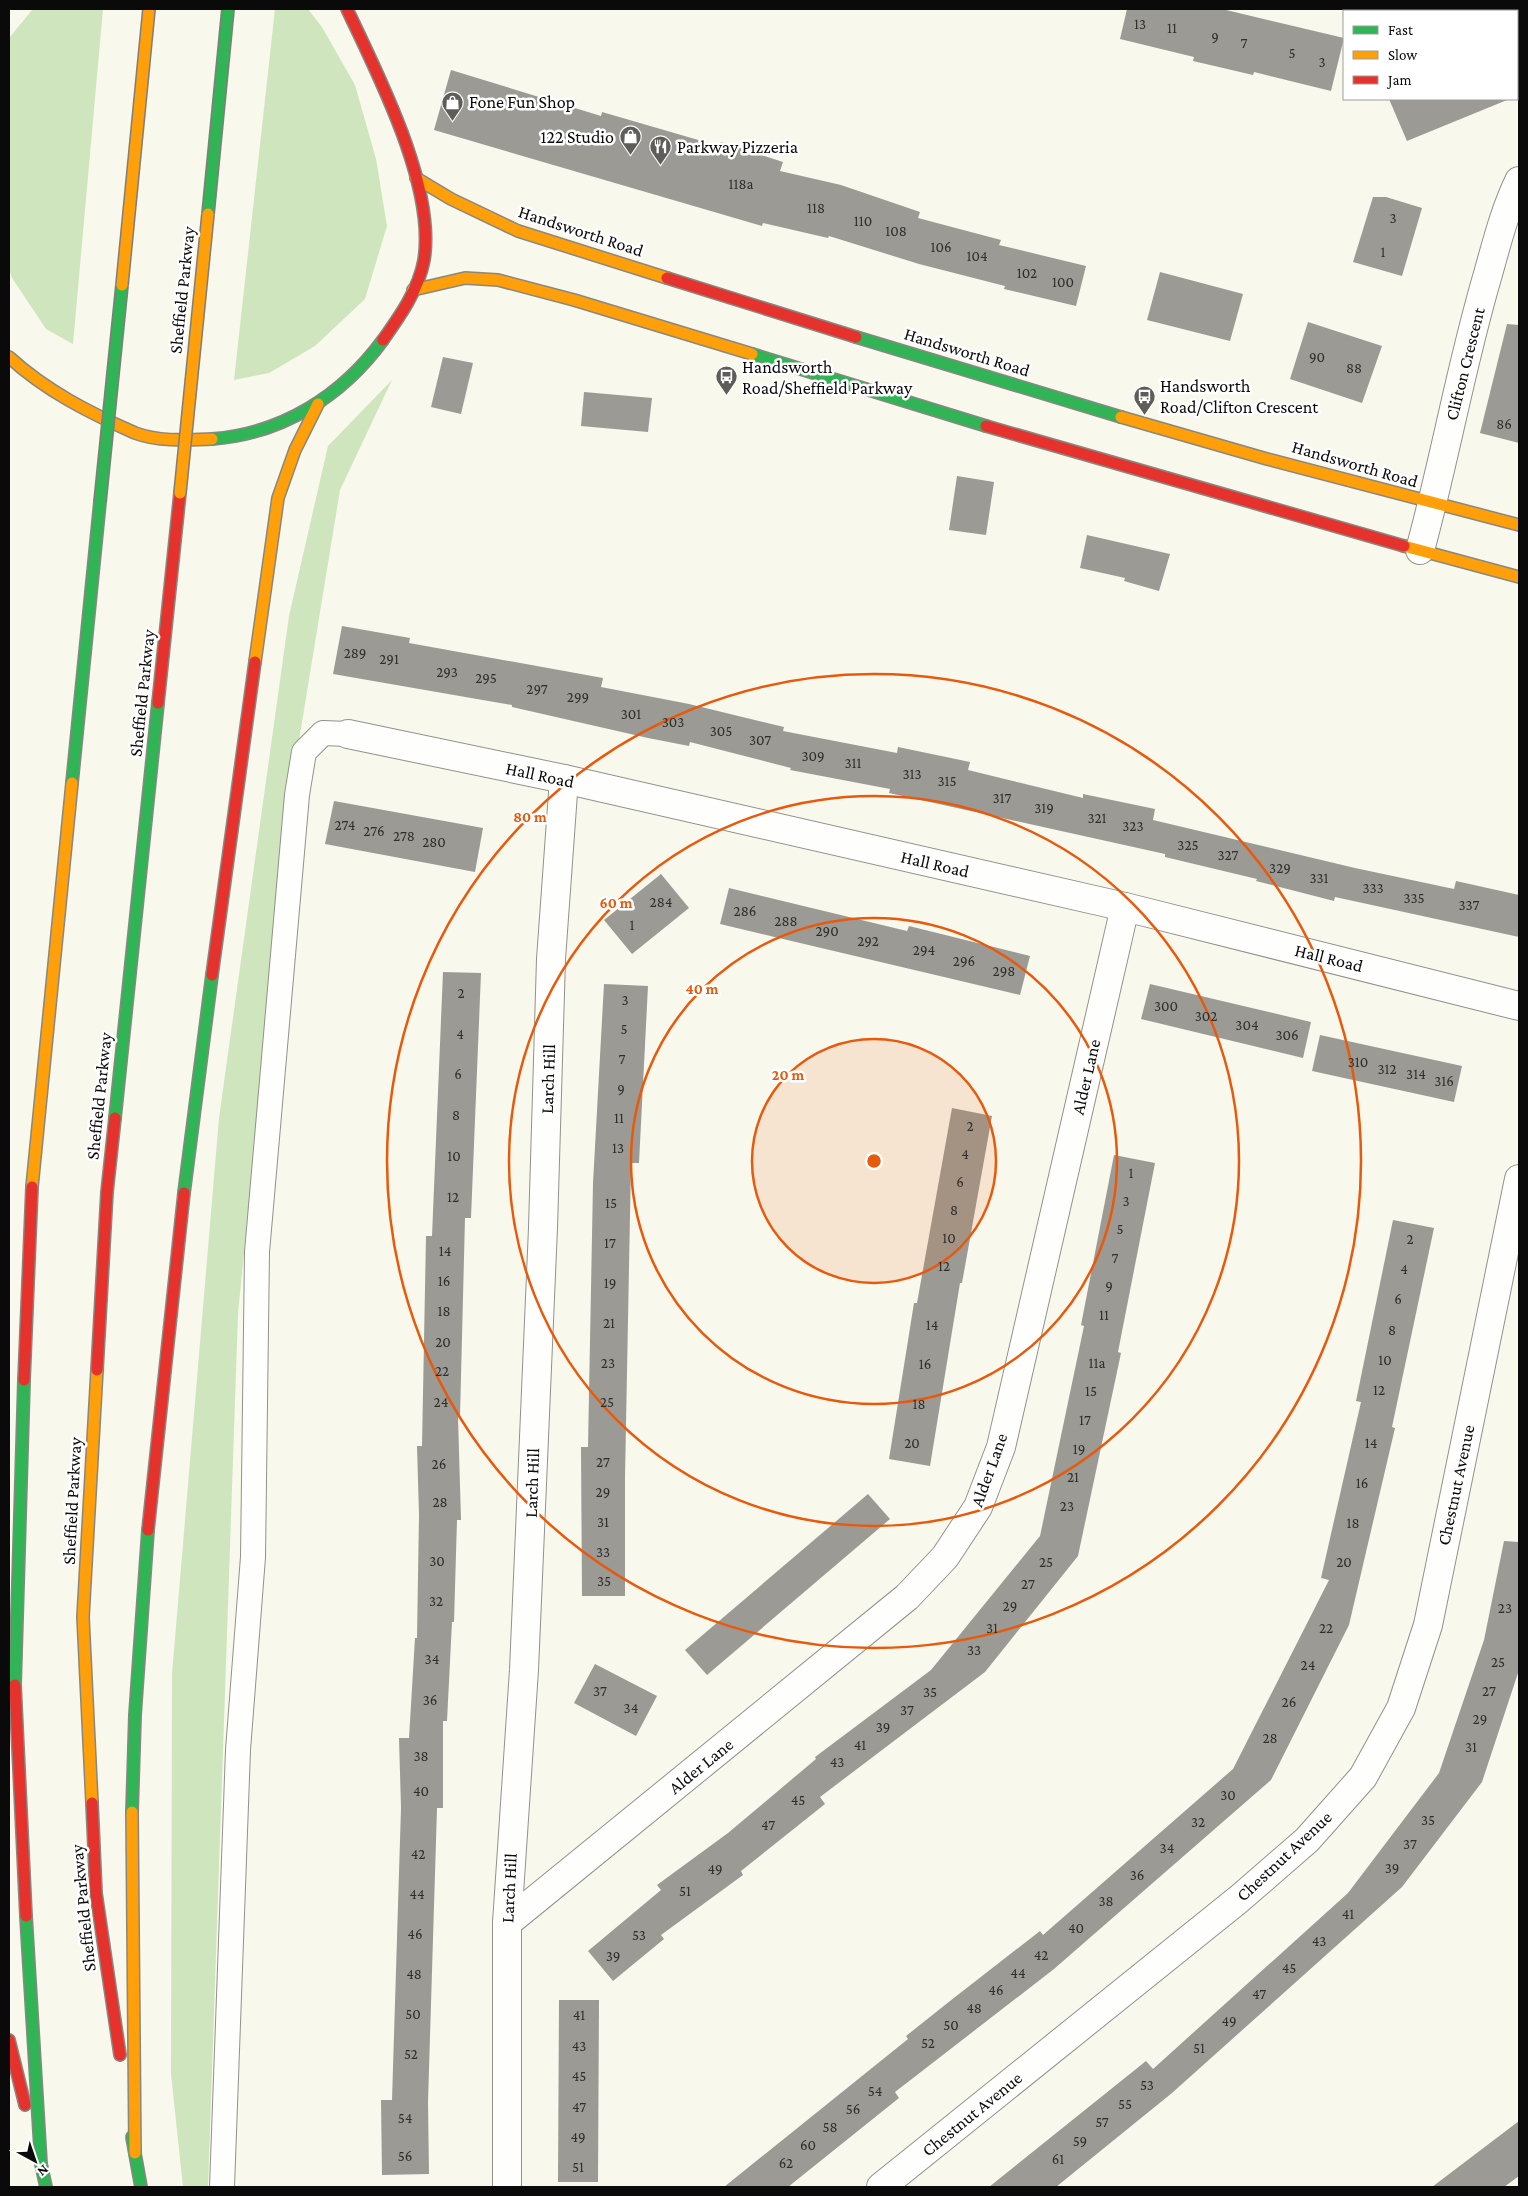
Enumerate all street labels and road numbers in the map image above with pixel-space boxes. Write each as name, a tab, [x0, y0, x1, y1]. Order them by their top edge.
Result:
street label: Handsworth Road	[516, 201, 646, 261]
street label: Sheffield Parkway	[165, 225, 199, 355]
street label: Clifton Crescent	[1441, 304, 1489, 423]
street label: Handsworth Road	[902, 323, 1033, 381]
street label: Handsworth Road	[1290, 436, 1421, 492]
street label: Sheffield Parkway	[125, 628, 159, 758]
street label: Hall Road	[504, 758, 577, 792]
street label: Hall Road	[899, 846, 972, 882]
street label: Hall Road	[1293, 940, 1366, 976]
street label: Sheffield Parkway	[82, 1031, 116, 1161]
street label: Alder Lane	[1068, 1037, 1104, 1117]
street label: Larch Hill	[537, 1044, 559, 1114]
street label: Chestnut Avenue	[1433, 1423, 1479, 1547]
street label: Alder Lane	[966, 1430, 1012, 1510]
street label: Sheffield Parkway	[59, 1436, 85, 1565]
street label: Larch Hill	[521, 1448, 543, 1518]
street label: Alder Lane	[665, 1734, 737, 1798]
street label: Chestnut Avenue	[1232, 1807, 1336, 1905]
street label: Sheffield Parkway	[66, 1843, 100, 1973]
street label: Larch Hill	[497, 1852, 521, 1923]
street label: Chestnut Avenue	[918, 2068, 1026, 2160]

